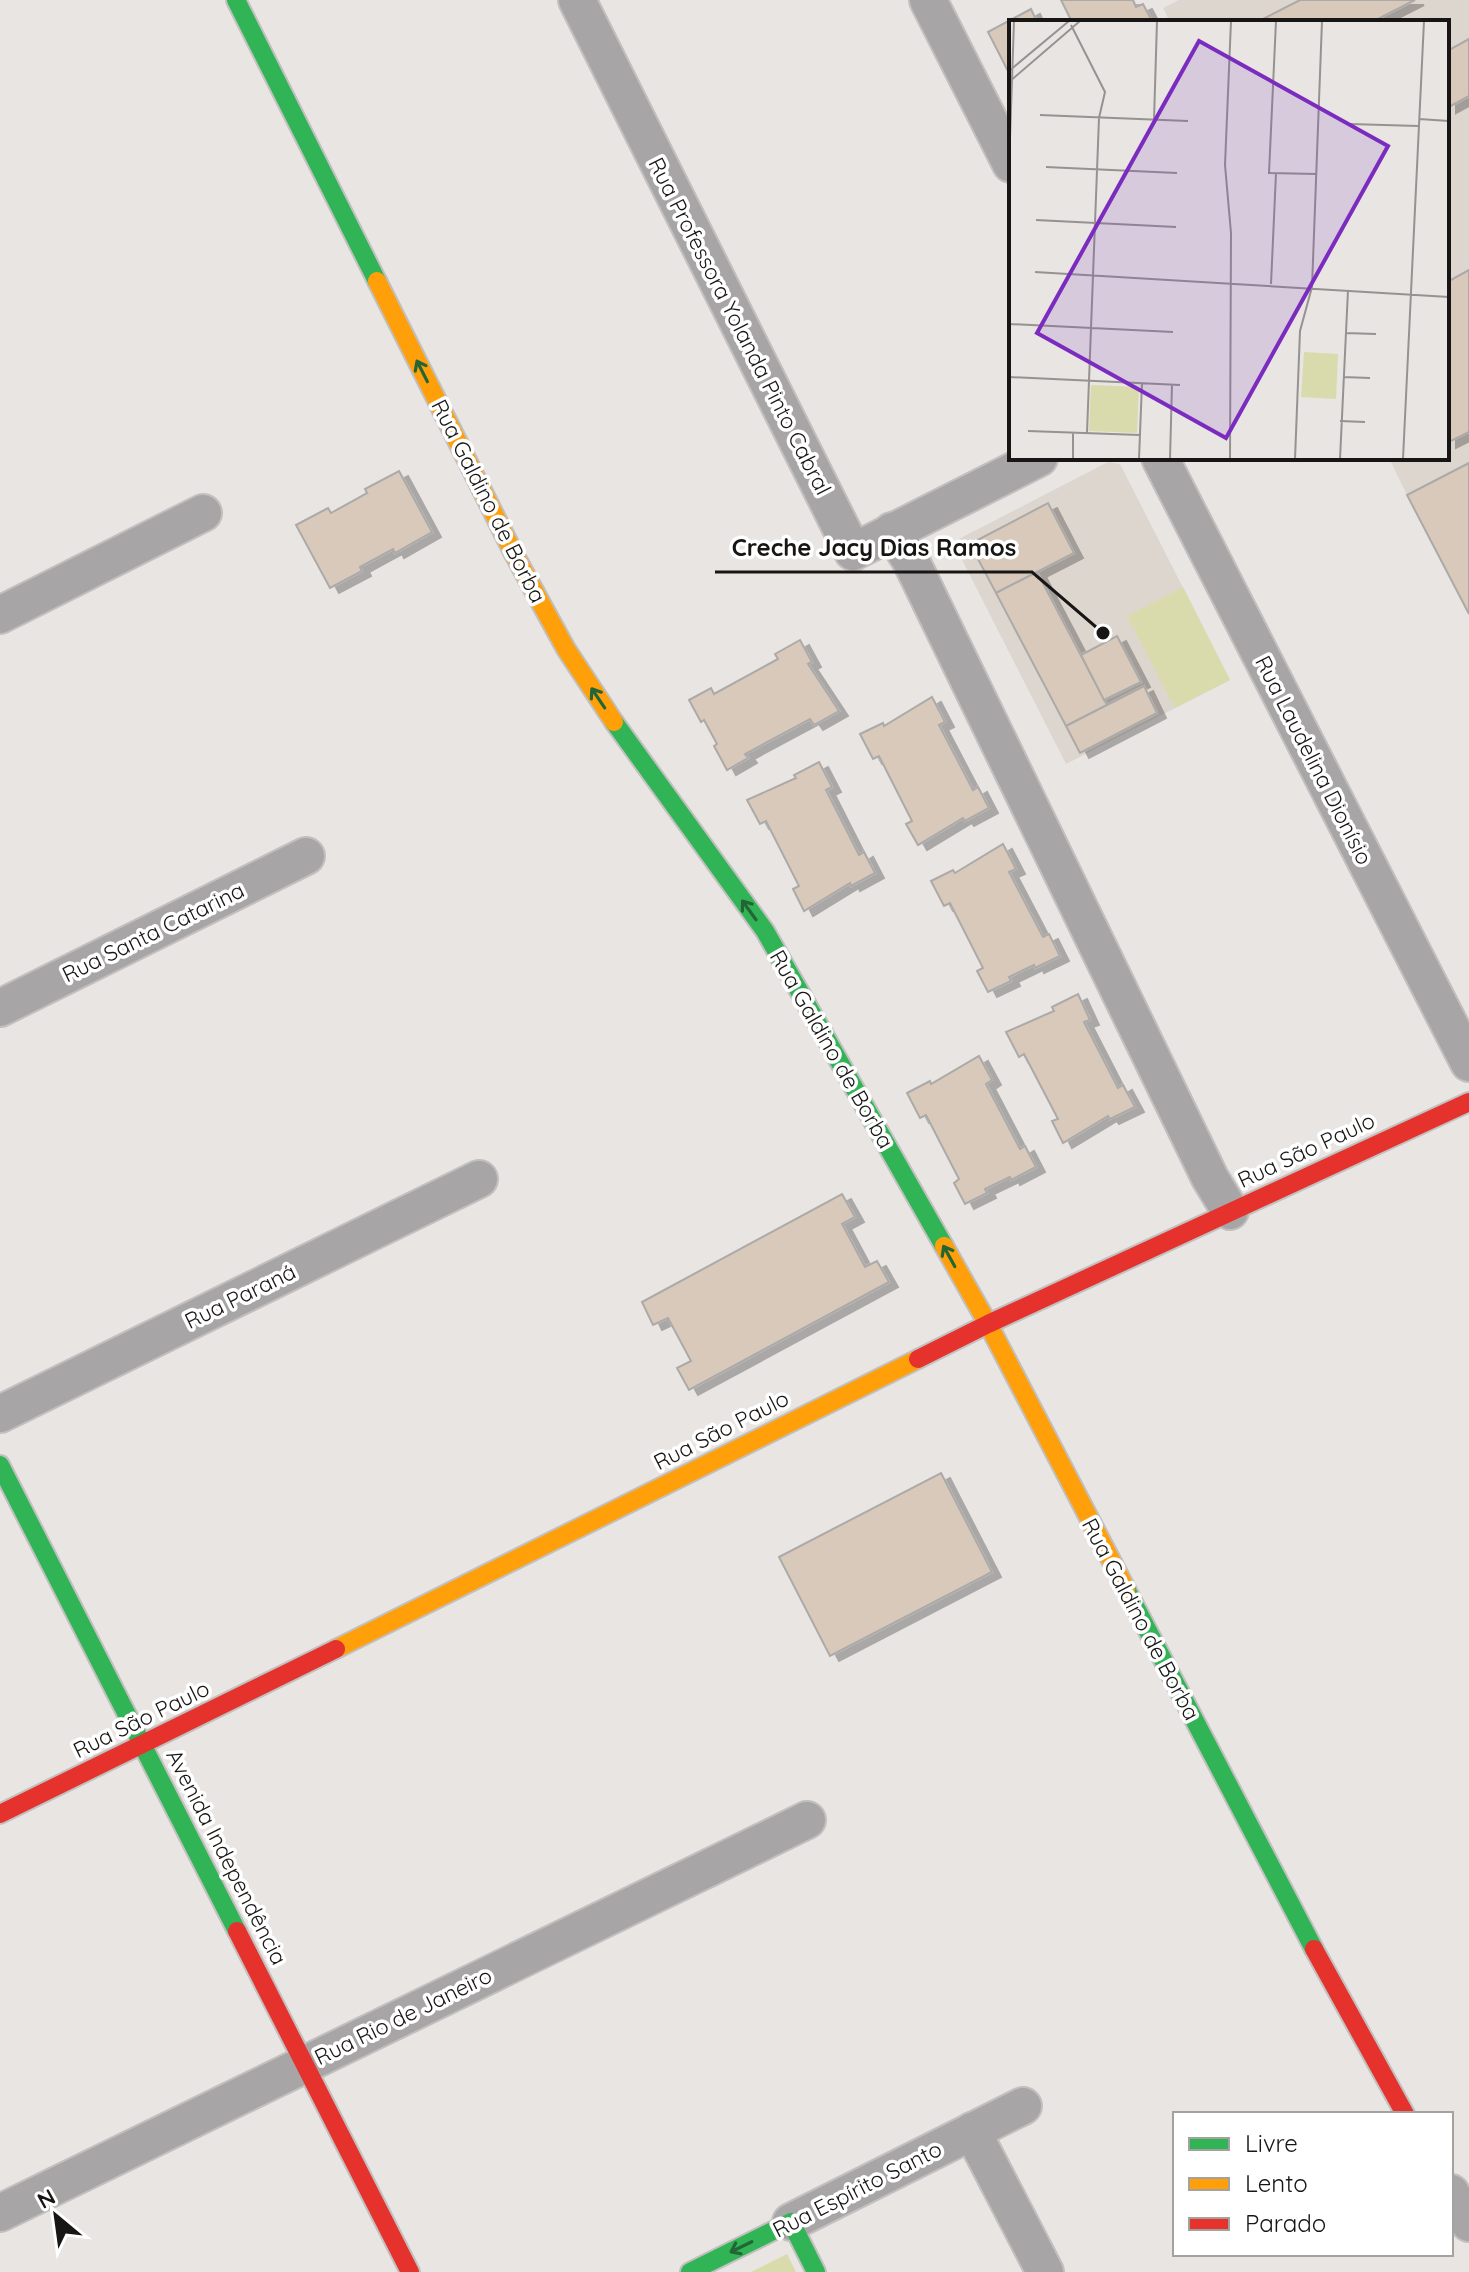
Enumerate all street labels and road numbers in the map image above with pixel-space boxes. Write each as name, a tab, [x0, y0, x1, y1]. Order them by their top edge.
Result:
street label: Rua Professora Yolanda Pinto Cabral	[642, 153, 838, 499]
street label: Rua Galdino de Borba	[426, 395, 552, 607]
street label: Rua Laudelina Dionísio	[1249, 651, 1379, 869]
street label: Rua Santa Catarina	[57, 876, 249, 988]
street label: Rua Galdino de Borba	[764, 945, 900, 1153]
street label: Rua São Paulo	[1233, 1106, 1379, 1194]
street label: Rua Paraná	[180, 1257, 300, 1335]
street label: Rua São Paulo	[649, 1384, 793, 1476]
street label: Rua Galdino de Borba	[1076, 1513, 1206, 1725]
street label: Rua São Paulo	[68, 1674, 214, 1764]
street label: Avenida Independência	[160, 1745, 294, 1969]
street label: Rua Rio de Janeiro	[310, 1961, 496, 2071]
street label: Rua Espírito Santo	[768, 2134, 946, 2244]

